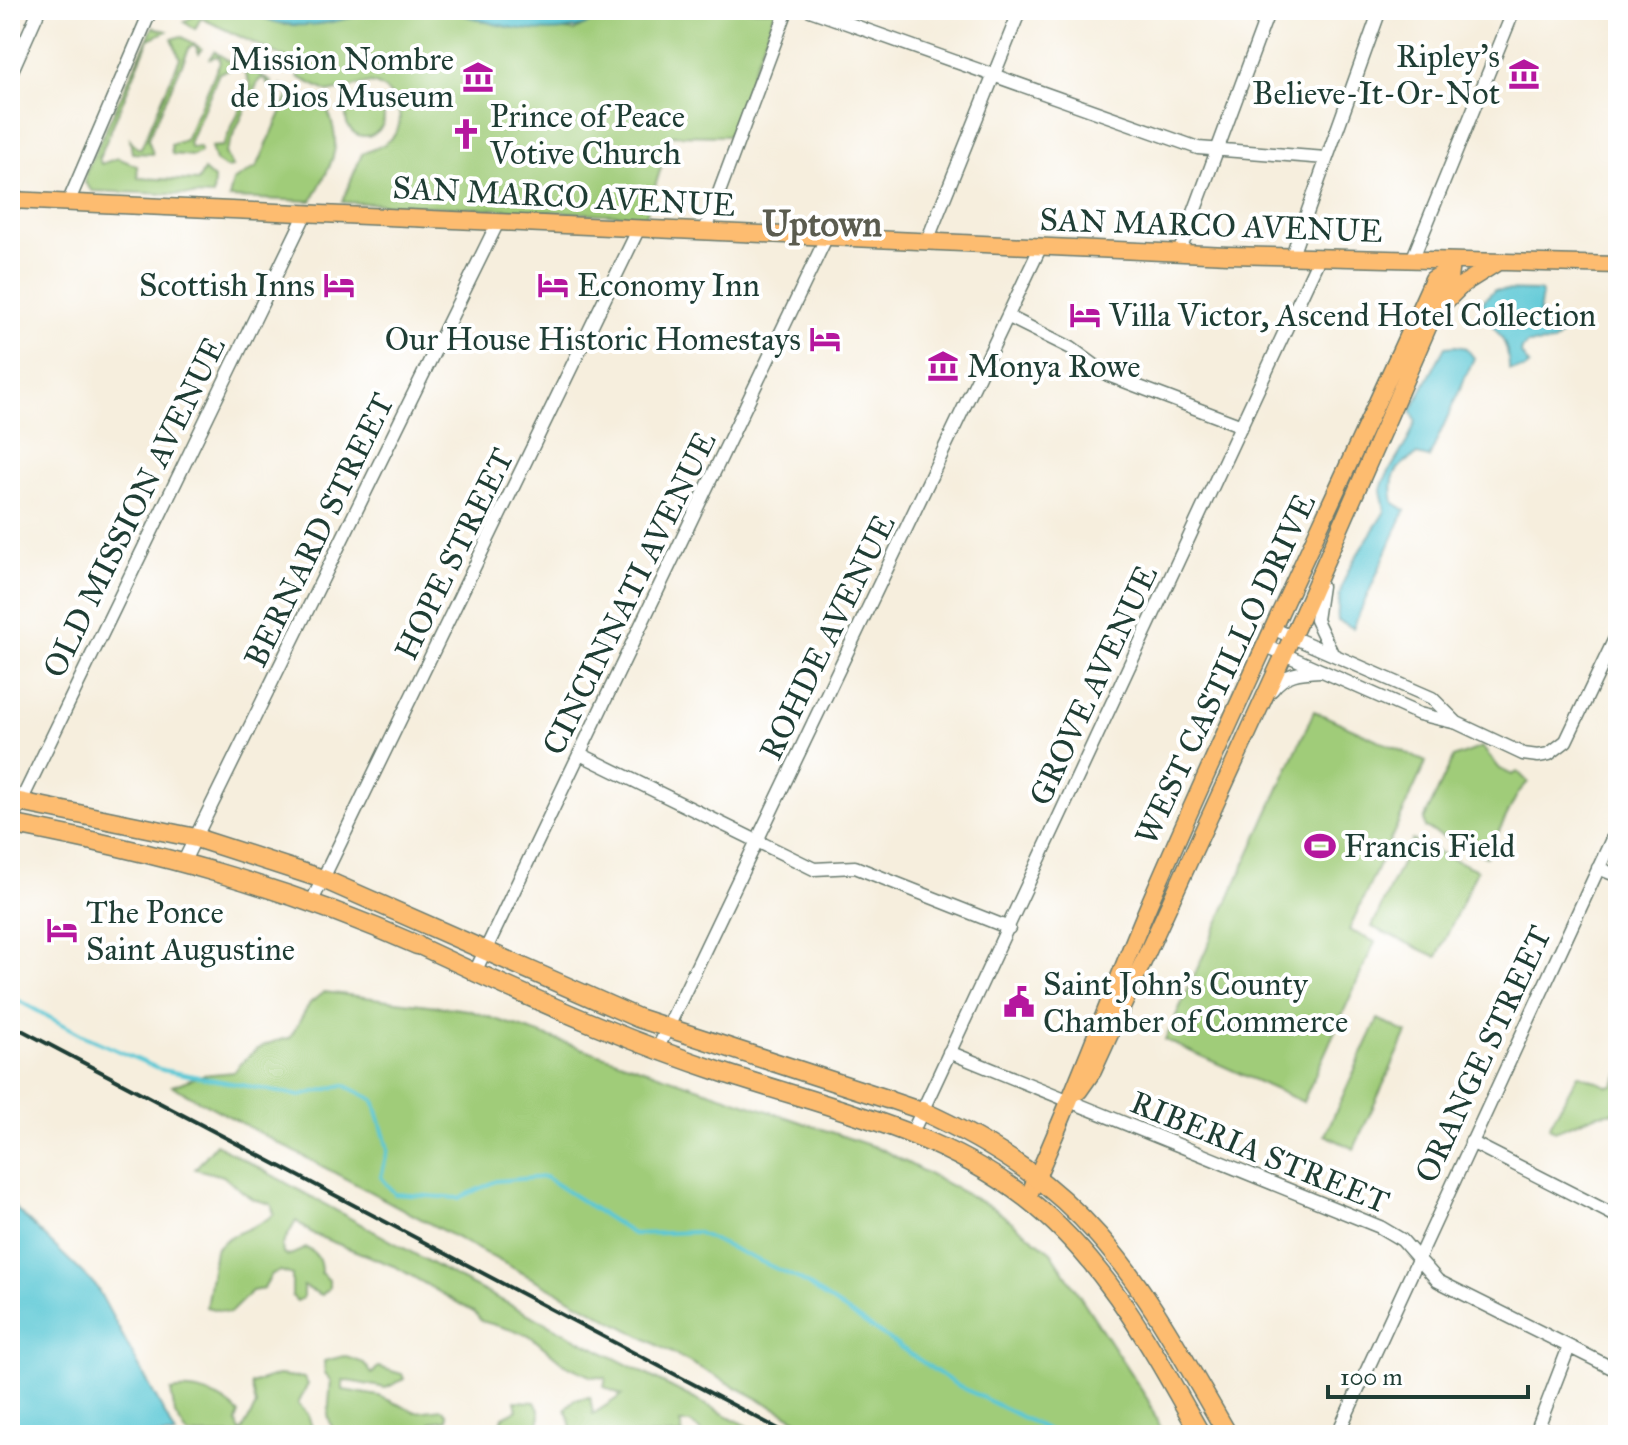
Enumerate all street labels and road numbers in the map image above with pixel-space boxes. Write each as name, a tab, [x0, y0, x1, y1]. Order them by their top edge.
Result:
street label: SAN MARCO AVENUE	[392, 168, 736, 225]
street label: SAN MARCO AVENUE	[1039, 200, 1383, 251]
street label: OLD MISSION AVENUE	[35, 330, 234, 684]
street label: BERNARD STREET	[236, 387, 403, 674]
street label: CINCINNATI AVENUE	[534, 425, 725, 761]
street label: HOPE STREET	[386, 442, 522, 666]
street label: WEST CASTILLO DRIVE	[1127, 487, 1324, 851]
street label: ROHDE AVENUE	[751, 508, 904, 766]
street label: GROVE AVENUE	[1021, 559, 1166, 811]
street label: ORANGE STREET	[1407, 920, 1560, 1189]
street label: RIBERIA STREET	[1125, 1083, 1395, 1222]

